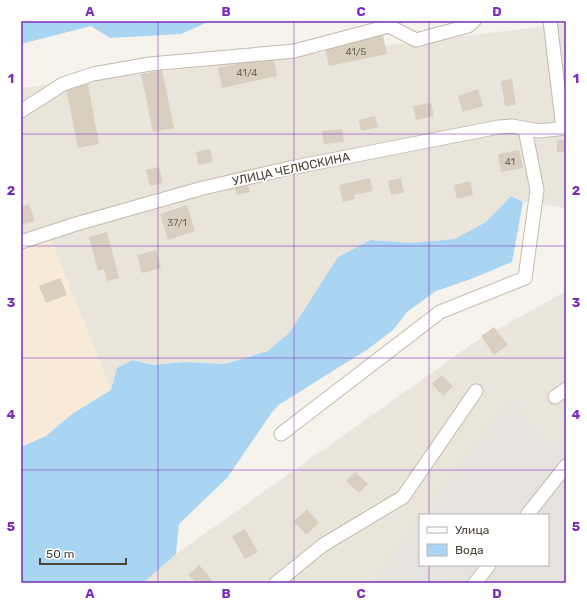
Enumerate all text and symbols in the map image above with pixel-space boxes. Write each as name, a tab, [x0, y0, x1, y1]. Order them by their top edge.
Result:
text: A	[85, 4, 95, 19]
text: B	[221, 4, 231, 19]
text: C	[356, 4, 366, 19]
text: D	[492, 4, 502, 19]
house number: 41/5	[345, 46, 367, 58]
house number: 41/4	[237, 67, 257, 79]
text: 1	[8, 71, 14, 86]
text: 1	[573, 71, 579, 86]
street label: УЛИЦА ЧЕЛЮСКИНА	[231, 150, 351, 188]
house number: 41	[505, 156, 515, 168]
text: 2	[7, 183, 15, 198]
text: 2	[572, 183, 580, 198]
house number: 37/1	[167, 217, 187, 229]
text: 3	[7, 295, 16, 310]
text: 3	[572, 295, 581, 310]
text: 4	[7, 407, 16, 422]
text: 4	[572, 407, 581, 422]
legend	[419, 514, 549, 566]
text: 5	[7, 519, 15, 534]
text: 5	[572, 519, 580, 534]
text: Улица	[455, 523, 489, 537]
scale bar	[40, 540, 126, 566]
text: Вода	[455, 543, 484, 557]
text: 50 m	[46, 547, 74, 561]
text: A	[85, 586, 95, 601]
text: B	[221, 586, 231, 601]
text: C	[356, 586, 366, 601]
text: D	[492, 586, 502, 601]

